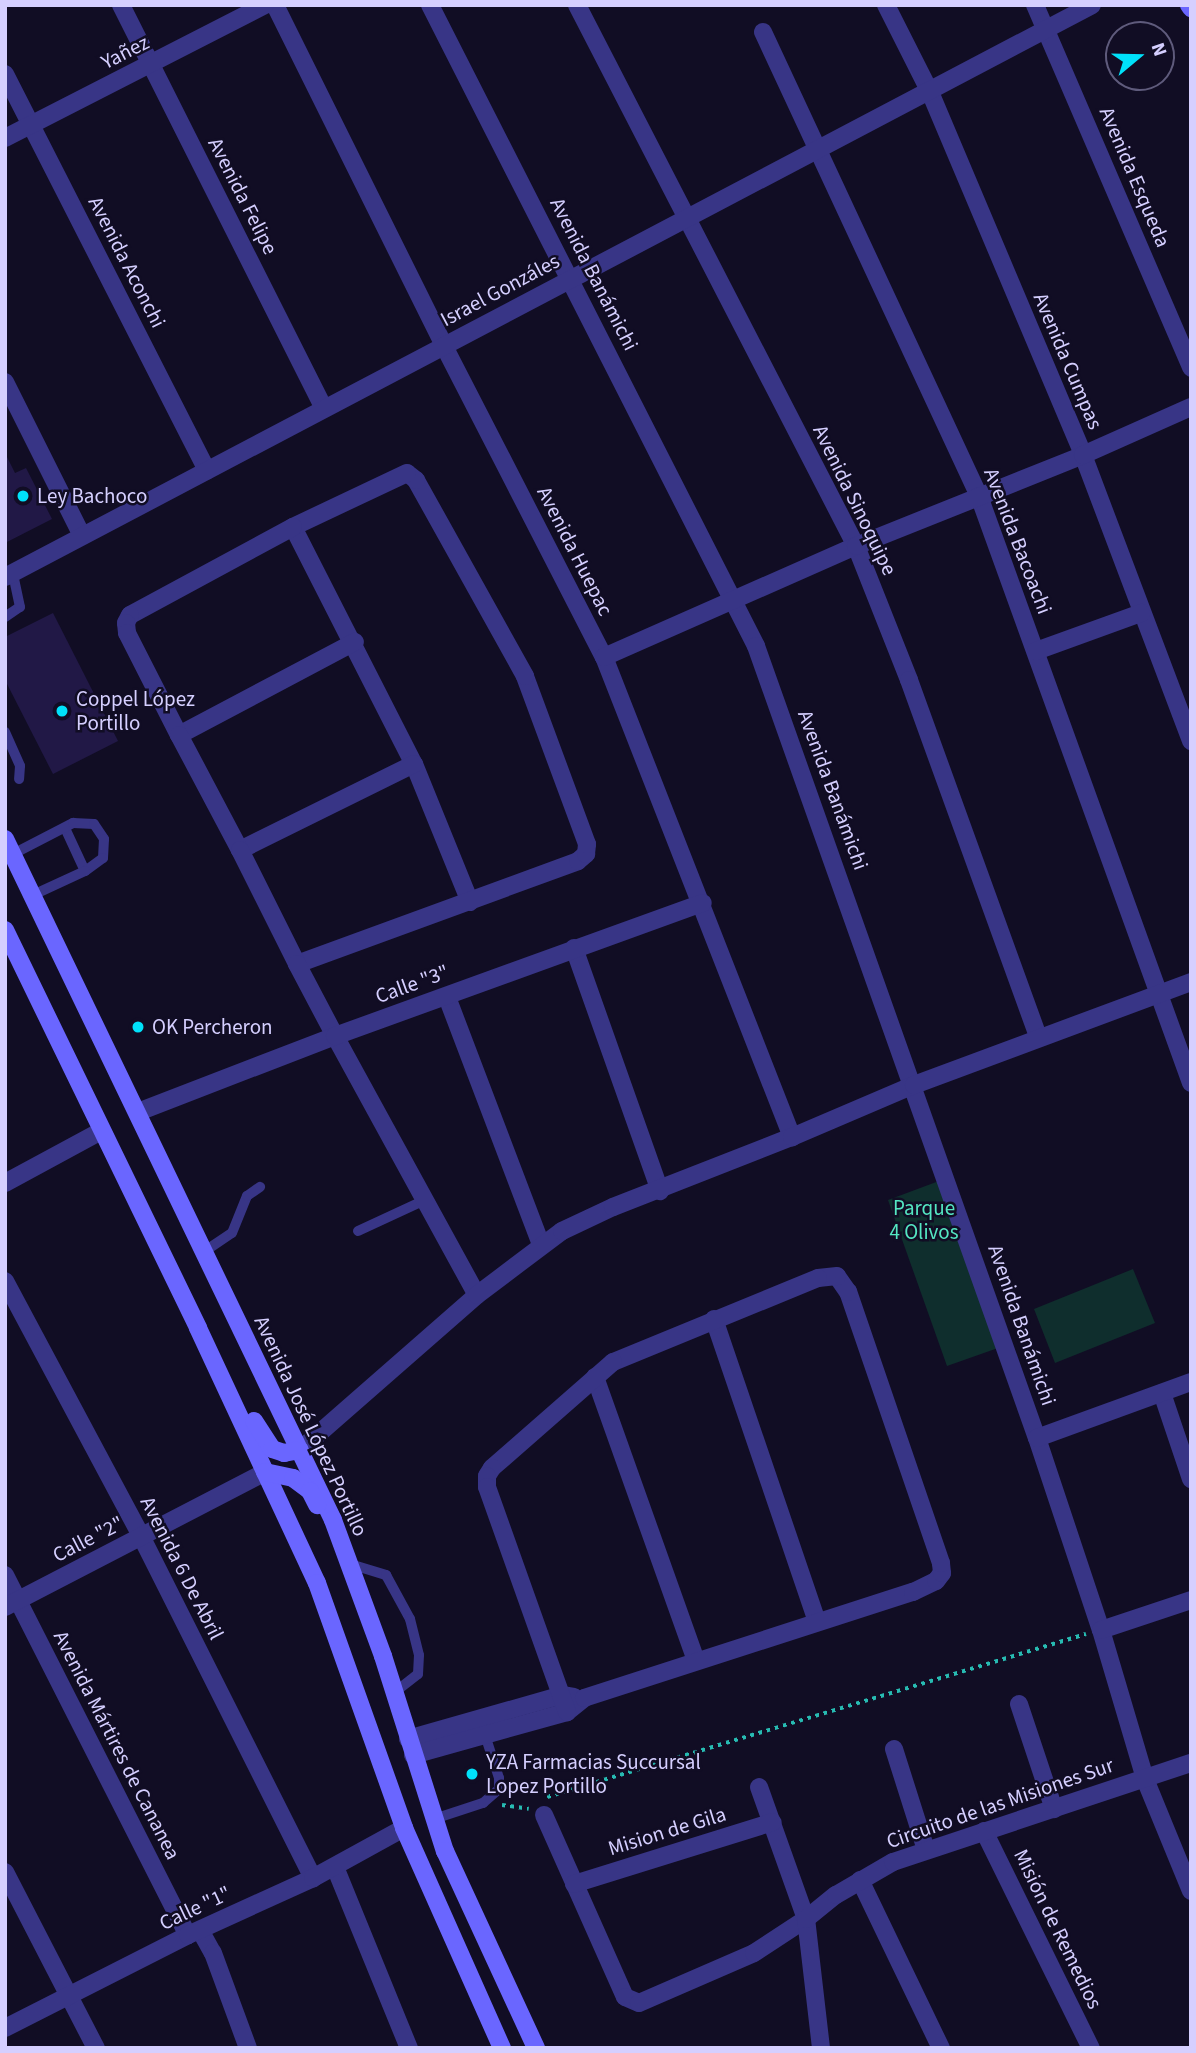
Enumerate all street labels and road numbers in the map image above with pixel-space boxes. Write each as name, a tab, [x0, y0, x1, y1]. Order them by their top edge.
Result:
street label: Yañez	[97, 29, 153, 75]
street label: Avenida Esqueda	[1094, 103, 1176, 251]
street label: Avenida Felipe	[203, 133, 283, 259]
street label: Avenida Aconchi	[83, 192, 171, 332]
street label: Avenida Banámichi	[545, 193, 643, 355]
street label: Israel Gonzáles	[436, 248, 564, 332]
street label: Avenida Cumpas	[1028, 289, 1108, 433]
street label: Avenida Sinoquipe	[808, 421, 902, 579]
street label: Avenida Bacoachi	[979, 464, 1057, 618]
street label: Avenida Huepac	[532, 482, 618, 620]
street label: Avenida Banámichi	[792, 707, 874, 873]
street label: Calle "3"	[372, 959, 452, 1009]
street label: Avenida Banámichi	[983, 1241, 1061, 1409]
street label: Avenida José López Portillo	[249, 1312, 373, 1540]
street label: Avenida 6 De Abril	[135, 1492, 229, 1644]
street label: Calle "2"	[48, 1510, 128, 1568]
street label: Avenida Mártires de Cananea	[48, 1626, 186, 1864]
street label: Circuito de las Misiones Sur	[883, 1752, 1117, 1854]
street label: Mision de Gila	[605, 1801, 729, 1861]
street label: Misión de Remedios	[1008, 1845, 1108, 2013]
street label: Calle "1"	[155, 1880, 235, 1936]

